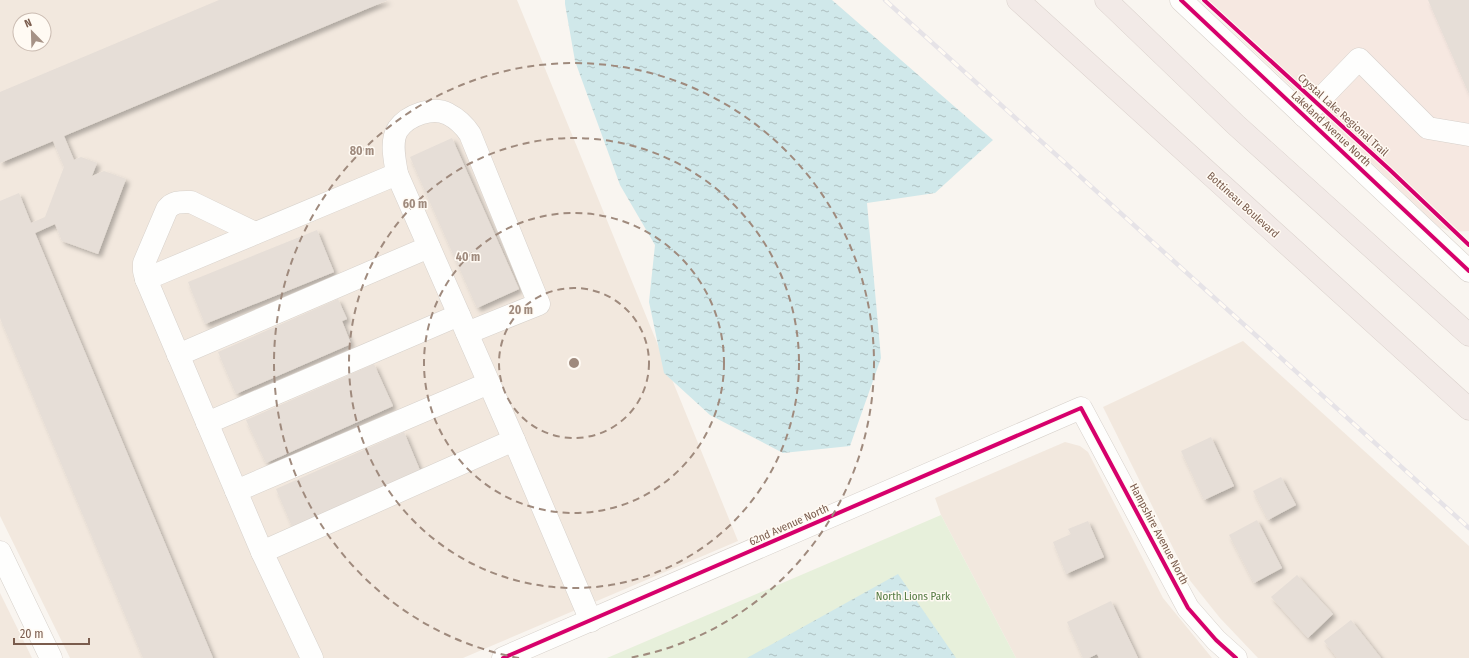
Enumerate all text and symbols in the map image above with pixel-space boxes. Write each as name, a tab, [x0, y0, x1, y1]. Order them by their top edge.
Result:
north arrow	[12, 12, 52, 52]
text: N	[23, 16, 34, 31]
street label: Crystal Lake Regional Trail	[1295, 71, 1391, 159]
street label: Lakeland Avenue North	[1288, 89, 1374, 169]
text: 80 m	[350, 144, 374, 158]
street label: Bottineau Boulevard	[1204, 169, 1282, 241]
text: 60 m	[403, 197, 427, 211]
text: 40 m	[456, 250, 480, 264]
text: 20 m	[508, 303, 533, 317]
centre of rings	[567, 356, 581, 370]
street label: Hampshire Avenue North	[1127, 481, 1191, 587]
street label: 62nd Avenue North	[747, 502, 831, 548]
park label: North Lions Park	[876, 590, 951, 603]
scale bar	[14, 620, 89, 646]
text: 20 m	[20, 627, 44, 641]

